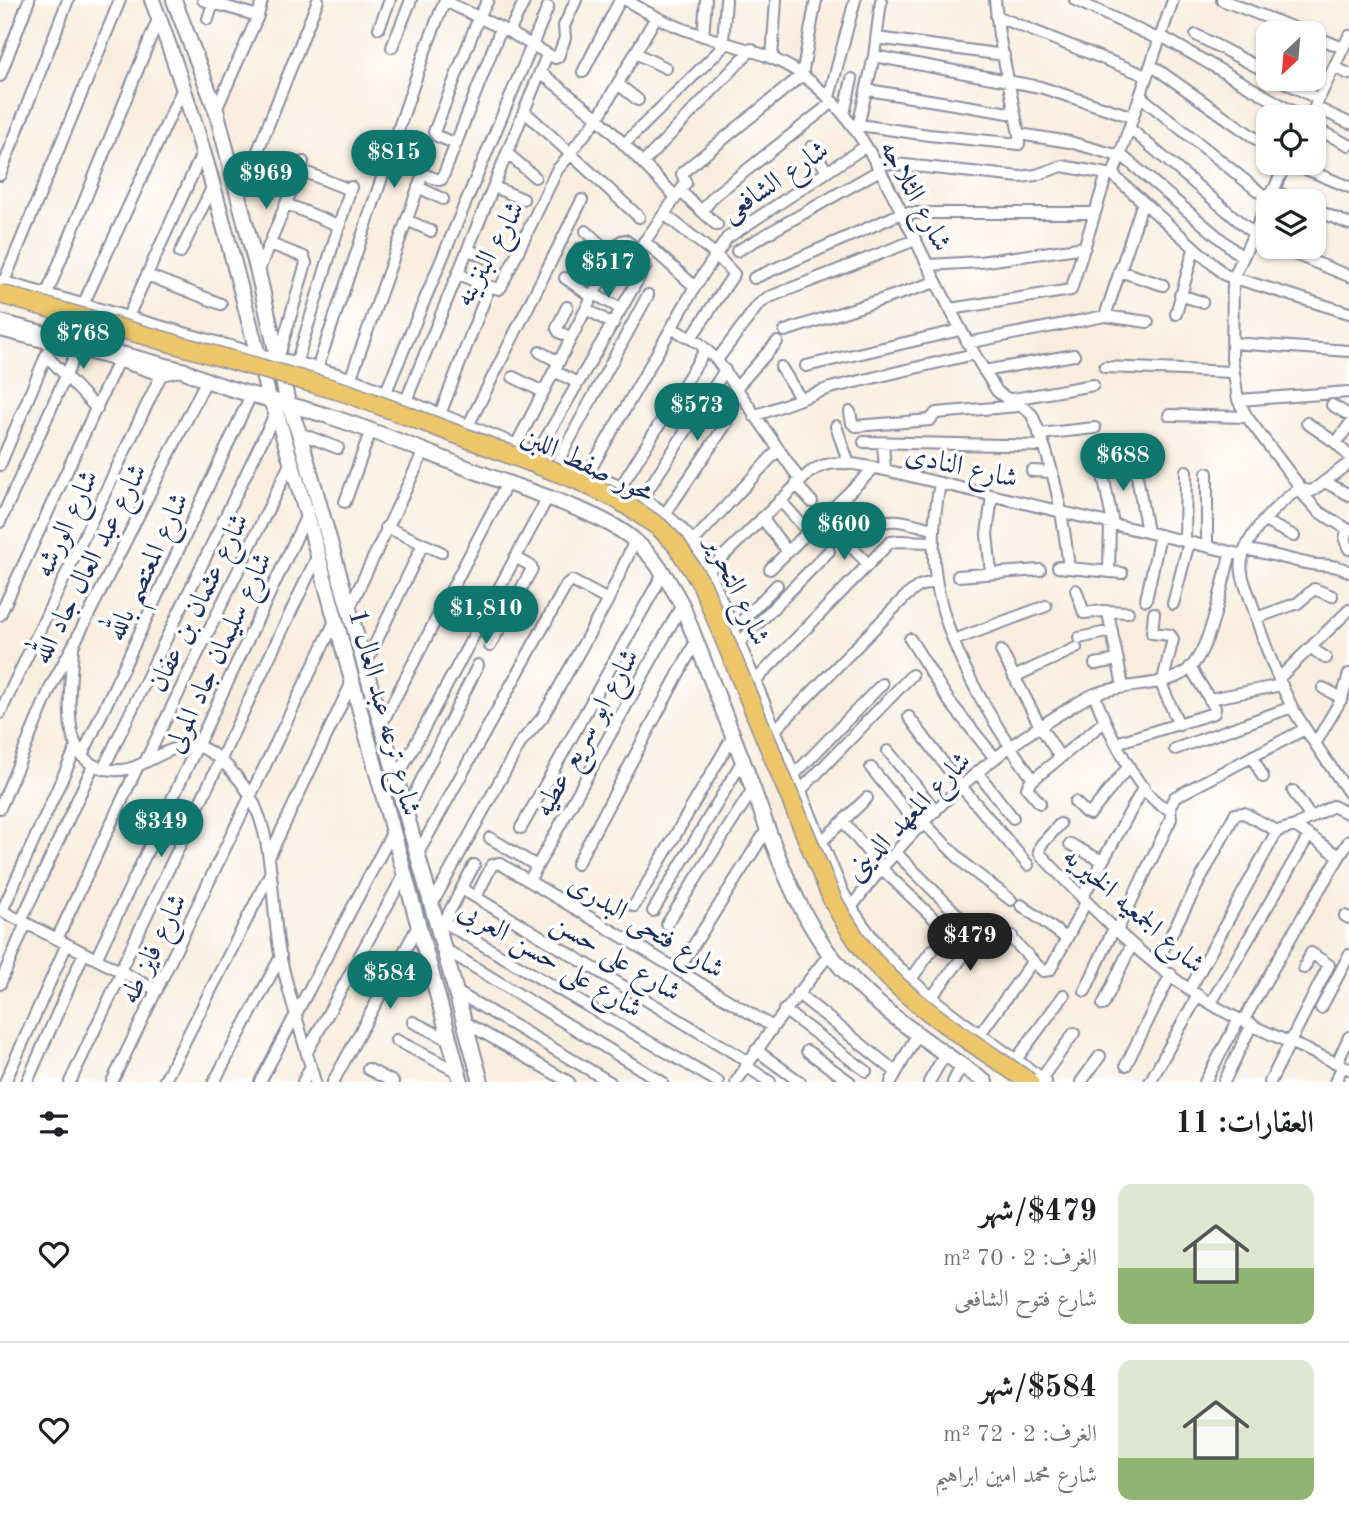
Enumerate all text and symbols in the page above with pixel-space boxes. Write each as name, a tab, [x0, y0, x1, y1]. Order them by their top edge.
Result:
north arrow	[1256, 21, 1326, 91]
map controls	[1256, 21, 1326, 259]
button: locate	[1256, 105, 1326, 175]
pin: $815	[353, 130, 435, 190]
street label: شارع الثلاجه	[867, 136, 955, 260]
street label: شارع الشافعى	[717, 137, 838, 234]
text: $815	[367, 141, 421, 164]
pin: $969	[225, 152, 307, 211]
text: $969	[239, 162, 293, 185]
button: layers	[1256, 189, 1326, 259]
street label: شارع البنزينه	[450, 197, 537, 315]
pin: $517	[567, 240, 649, 300]
text: $517	[581, 251, 635, 274]
pin: $768	[42, 312, 124, 371]
text: $768	[56, 322, 110, 345]
pin: $573	[656, 384, 738, 443]
text: $573	[670, 394, 724, 417]
street label: محور صفط اللبن	[516, 422, 658, 509]
pin: $688	[1082, 434, 1164, 493]
street label: شارع النادى	[901, 441, 1020, 501]
text: $688	[1096, 444, 1150, 467]
street label: شارع عبد العال جاد الله	[19, 455, 159, 672]
street label: شارع الورشه	[31, 466, 111, 585]
street label: شارع المعتصم بالله	[93, 485, 205, 650]
pin: $600	[803, 503, 885, 562]
street label: شارع عثمان بن عفان	[144, 510, 261, 700]
text: $600	[817, 513, 871, 536]
street label: شارع التحرير	[691, 530, 774, 653]
street label: شارع سليمان جاد المولى	[161, 549, 285, 761]
pin: $1,810	[429, 586, 543, 646]
text: $1,810	[449, 597, 523, 620]
street label: شارع ترعه عبد العال 1	[335, 606, 424, 821]
street label: شارع ابو سريع عطيه	[530, 645, 653, 826]
street label: شارع المعهد الدينى	[841, 747, 982, 892]
pin: $349	[120, 800, 202, 859]
text: $349	[134, 810, 188, 833]
street label: شارع الجمعيه الخيريه	[1052, 843, 1209, 985]
street label: شارع فتحى البدرى	[559, 870, 728, 991]
street label: شارع فايز طه	[116, 890, 200, 1012]
street label: شارع على حسن العربى	[449, 897, 646, 1030]
street label: شارع على حسن	[542, 909, 685, 1014]
pin: $479	[929, 914, 1011, 973]
text: $479	[943, 924, 997, 947]
pin: $584	[349, 951, 431, 1011]
text: $584	[363, 962, 417, 985]
icon: filters	[35, 1105, 73, 1143]
text: العقارات: 11	[1175, 1109, 1314, 1139]
text: $479/شهر	[979, 1197, 1097, 1227]
icon: home	[1174, 1212, 1258, 1296]
icon: heart	[35, 1235, 73, 1273]
text: الغرف: 2 · 70 m²	[943, 1247, 1097, 1270]
text: شارع فتوح الشافعى	[954, 1288, 1097, 1311]
text: $584/شهر	[979, 1373, 1097, 1403]
icon: home	[1174, 1388, 1258, 1472]
icon: heart	[35, 1411, 73, 1449]
text: الغرف: 2 · 72 m²	[943, 1423, 1097, 1446]
text: شارع محمد امين ابراهيم	[935, 1464, 1097, 1487]

